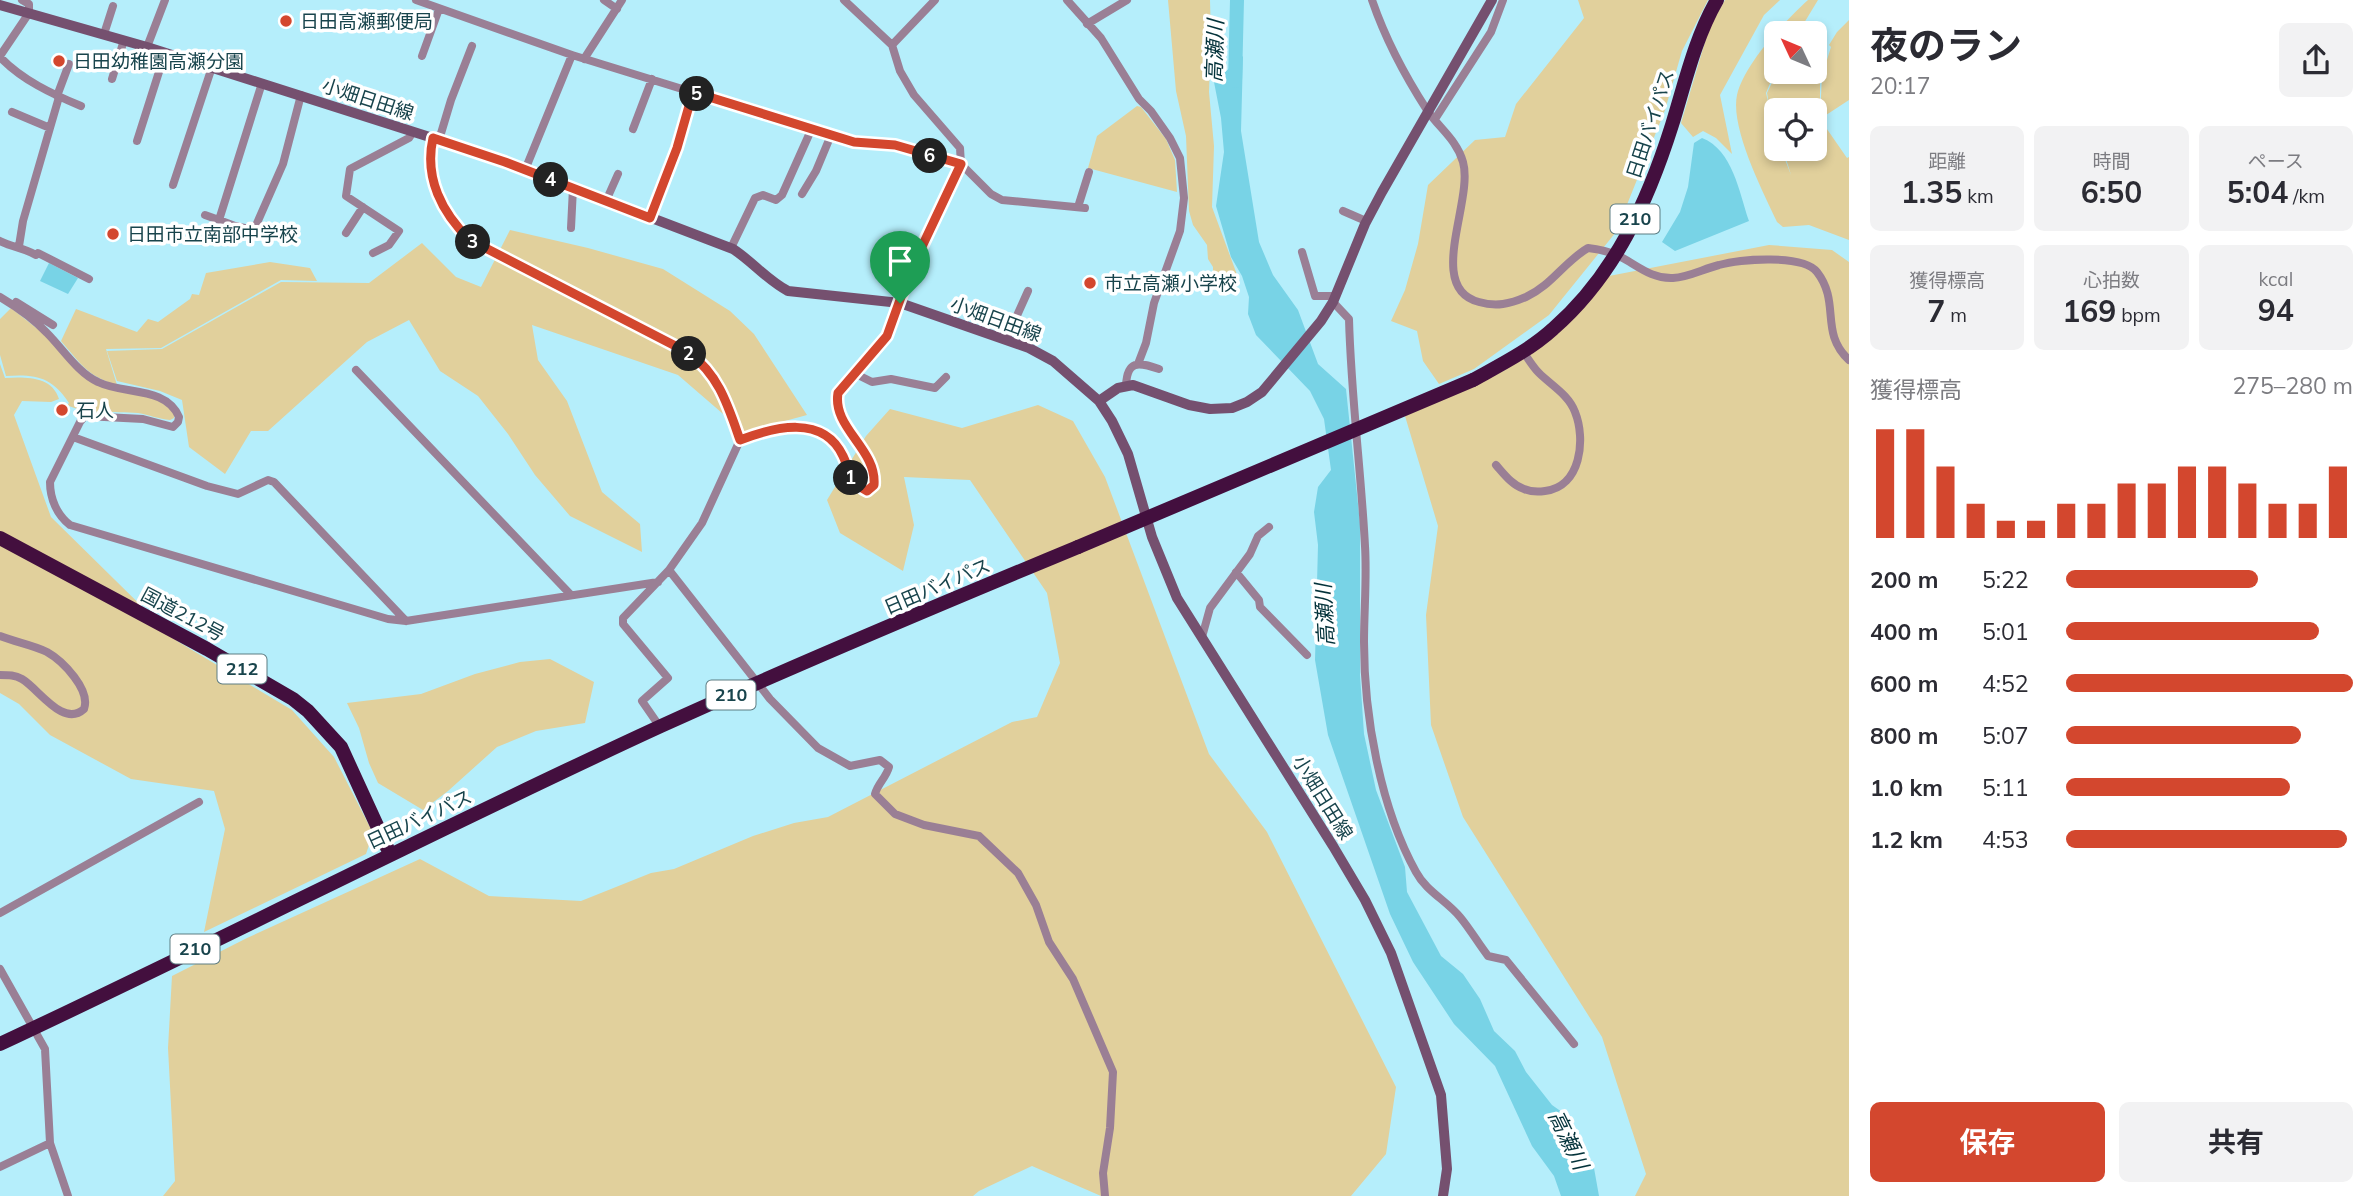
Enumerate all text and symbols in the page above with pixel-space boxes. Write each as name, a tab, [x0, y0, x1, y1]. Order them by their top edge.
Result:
place label: 日田高瀬郵便局	[300, 9, 433, 33]
marker: 日田高瀬郵便局	[278, 13, 294, 29]
water label: 高瀬川	[1200, 17, 1228, 83]
north arrow	[1764, 21, 1827, 84]
map controls	[1764, 21, 1827, 161]
text: 夜のラン	[1870, 21, 2022, 69]
button: share	[2279, 23, 2353, 97]
place label: 日田幼稚園高瀬分園	[73, 49, 244, 73]
marker: 日田幼稚園高瀬分園	[51, 53, 67, 69]
street label: 日田バイパス	[1621, 66, 1679, 182]
text: 20:17	[1870, 71, 1930, 100]
street label: 小畑日田線	[319, 73, 417, 125]
pin: 5	[680, 76, 714, 112]
text: 5	[691, 81, 702, 105]
button: locate	[1764, 98, 1827, 161]
pin: 6	[912, 138, 948, 174]
text: 6	[924, 143, 935, 167]
text: 距離	[1928, 149, 1966, 173]
text: 時間	[2092, 149, 2131, 173]
text: ペース	[2248, 149, 2304, 173]
pin: 4	[534, 162, 568, 198]
text: 4	[545, 167, 556, 191]
text: 1.35	[1901, 173, 1962, 211]
text: 6:50	[2081, 173, 2142, 211]
text: 5:04	[2227, 173, 2288, 211]
text: km	[1962, 184, 1994, 208]
text: /km	[2288, 184, 2325, 208]
road number: 210	[1610, 204, 1660, 233]
place label: 日田市立南部中学校	[127, 222, 298, 246]
pin: 3	[456, 224, 490, 260]
marker: 日田市立南部中学校	[105, 226, 121, 242]
text: 3	[467, 229, 478, 253]
pin	[870, 231, 930, 303]
icon: arrive	[881, 242, 919, 280]
text: kcal	[2258, 267, 2293, 291]
text: 獲得標高	[1909, 268, 1985, 292]
text: 心拍数	[2083, 268, 2140, 292]
place label: 市立高瀬小学校	[1104, 271, 1237, 295]
marker: 市立高瀬小学校	[1082, 275, 1098, 291]
street label: 小畑日田線	[947, 291, 1045, 347]
text: 94	[2258, 291, 2294, 329]
text: 7	[1927, 292, 1945, 330]
text: 169	[2062, 292, 2116, 330]
text: m	[1945, 303, 1967, 327]
text: bpm	[2116, 303, 2161, 327]
pin: 2	[672, 336, 706, 372]
text: 2	[683, 341, 694, 365]
text: 275–280 m	[2232, 371, 2353, 400]
text: 獲得標高	[1870, 375, 1962, 404]
place label: 石人	[76, 398, 114, 422]
marker: 石人	[54, 402, 70, 418]
pin: 1	[834, 461, 868, 496]
text: 1	[845, 465, 856, 489]
street label: 日田バイパス	[880, 553, 994, 619]
text: 200 m	[1870, 565, 1938, 594]
text: 5:22	[1982, 565, 2029, 594]
water label: 高瀬川	[1309, 581, 1339, 647]
street label: 国道212号	[137, 582, 229, 646]
text: 400 m	[1870, 617, 1938, 646]
text: 5:01	[1982, 617, 2029, 646]
road number: 212	[218, 654, 266, 684]
text: 600 m	[1870, 669, 1938, 698]
text: 4:52	[1982, 669, 2029, 698]
road number: 210	[706, 680, 756, 710]
text: 800 m	[1870, 721, 1938, 750]
text: 5:07	[1982, 721, 2029, 750]
street label: 小畑日田線	[1288, 750, 1358, 844]
text: 1.0 km	[1870, 773, 1943, 802]
text: 5:11	[1982, 773, 2029, 802]
street label: 日田バイパス	[362, 784, 476, 854]
text: 1.2 km	[1870, 825, 1943, 854]
text: 4:53	[1982, 825, 2029, 854]
road number: 210	[170, 934, 220, 964]
button: 保存	[1870, 1102, 2105, 1182]
button: 共有	[2119, 1102, 2353, 1182]
water label: 高瀬川	[1543, 1106, 1595, 1175]

